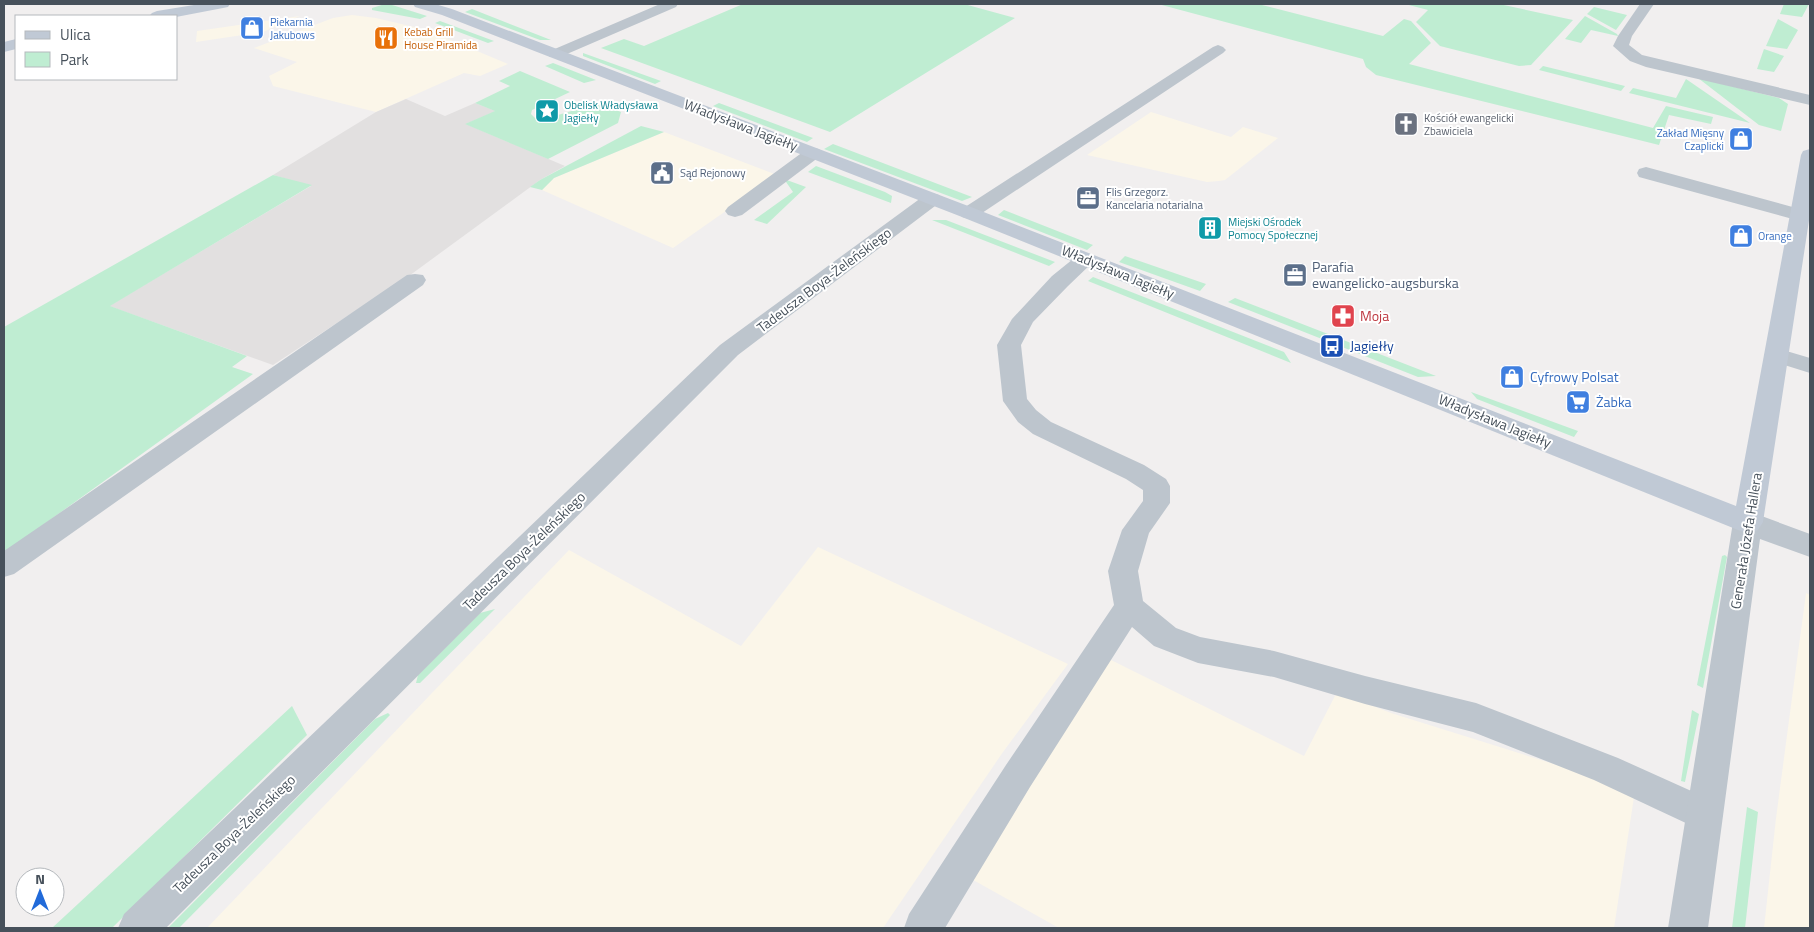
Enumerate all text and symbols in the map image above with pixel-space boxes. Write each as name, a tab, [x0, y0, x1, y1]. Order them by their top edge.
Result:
place label: Piekarnia Jakubows	[270, 14, 315, 43]
legend	[15, 15, 178, 80]
shop icon: Piekarnia Jakubows	[239, 15, 265, 41]
text: Ulica	[60, 23, 91, 46]
place label: Kebab Grill House Piramida	[404, 24, 478, 53]
restaurant icon: Kebab Grill House Piramida	[373, 25, 399, 51]
text: Park	[60, 48, 89, 71]
street label: Władysława Jagiełły	[681, 93, 801, 156]
place label: Obelisk Władysława Jagiełły	[564, 97, 658, 126]
place icon: Obelisk Władysława Jagiełły	[534, 98, 560, 124]
place label: Kościół ewangelicki Zbawiciela	[1424, 110, 1514, 139]
church icon: Kościół ewangelicki Zbawiciela	[1393, 111, 1419, 137]
place label: Zakład Mięsny Czaplicki	[1657, 125, 1725, 154]
shop icon: Zakład Mięsny Czaplicki	[1728, 126, 1754, 152]
public building icon: Sąd Rejonowy	[649, 160, 675, 186]
place label: Sąd Rejonowy	[680, 165, 746, 181]
place label: Flis Grzegorz. Kancelaria notarialna	[1106, 184, 1203, 213]
office icon: Flis Grzegorz. Kancelaria notarialna	[1075, 185, 1101, 211]
place label: Miejski Ośrodek Pomocy Społecznej	[1228, 214, 1318, 243]
building icon: Miejski Ośrodek Pomocy Społecznej	[1197, 215, 1223, 241]
street label: Tadeusza Boya-Żeleńskiego	[752, 222, 895, 337]
shop icon: Orange	[1728, 223, 1754, 249]
place label: Orange	[1758, 228, 1792, 244]
street label: Władysława Jagiełły	[1059, 239, 1178, 304]
place label: Parafia ewangelicko-augsburska	[1312, 256, 1459, 293]
office icon: Parafia ewangelicko-augsburska	[1282, 262, 1308, 288]
pharmacy icon: Moja	[1330, 303, 1356, 329]
place label: Moja	[1360, 305, 1389, 326]
bus stop icon: Jagiełły	[1319, 333, 1345, 359]
place label: Jagiełły	[1350, 335, 1394, 356]
shop icon: Cyfrowy Polsat	[1499, 364, 1525, 390]
place label: Cyfrowy Polsat	[1530, 366, 1619, 387]
street label: Władysława Jagiełły	[1436, 388, 1555, 453]
supermarket icon: Żabka	[1565, 389, 1591, 415]
place label: Żabka	[1596, 391, 1632, 412]
street label: Generała Józefa Hallera	[1724, 471, 1767, 611]
street label: Tadeusza Boya-Żeleńskiego	[458, 486, 590, 615]
street label: Tadeusza Boya-Żeleńskiego	[168, 769, 300, 898]
north arrow	[15, 867, 65, 917]
text: N	[35, 868, 45, 889]

